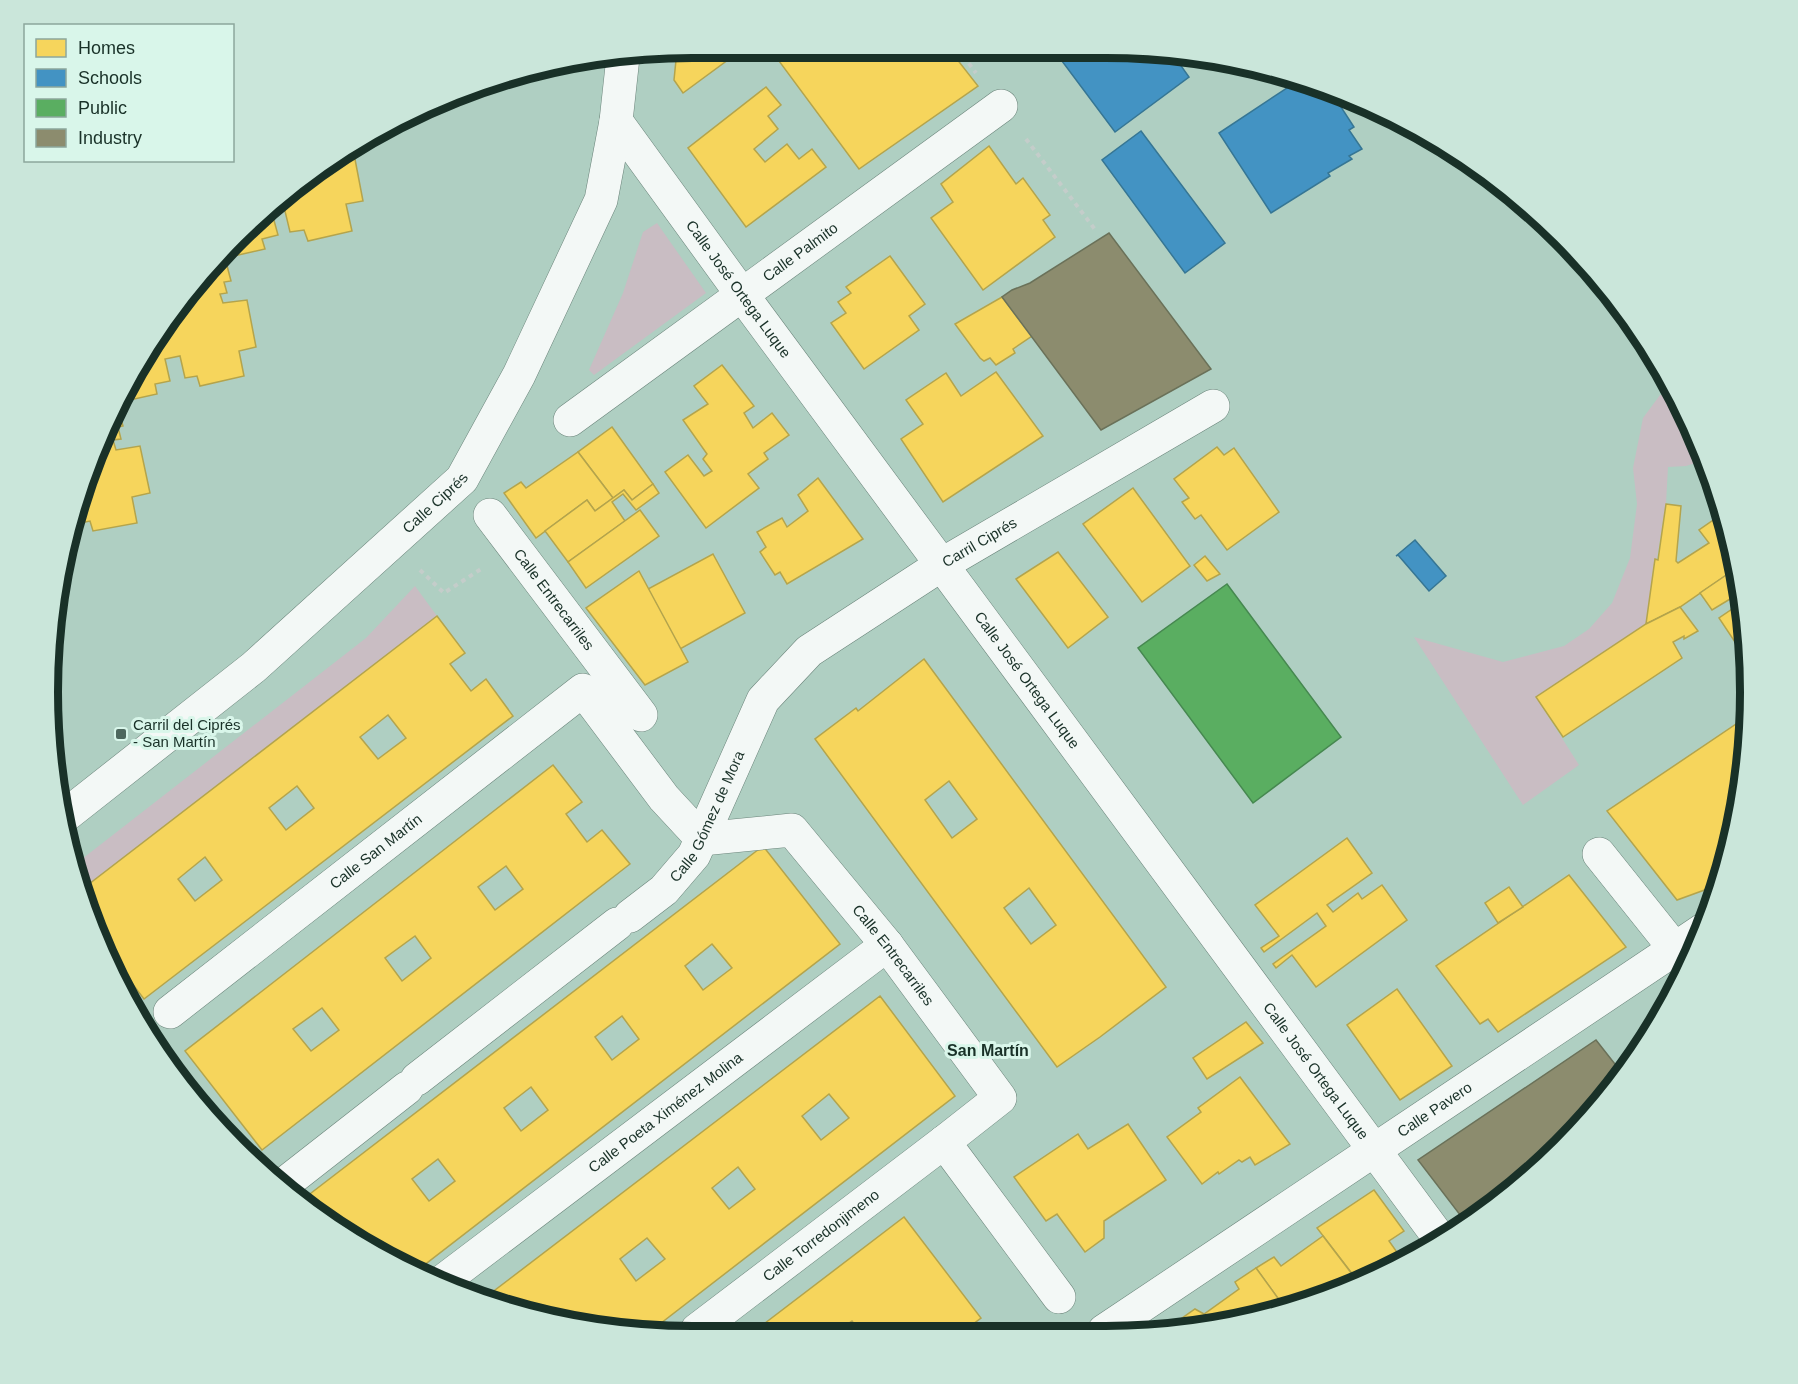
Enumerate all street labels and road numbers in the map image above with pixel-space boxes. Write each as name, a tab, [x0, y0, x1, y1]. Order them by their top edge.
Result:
street label: Calle José Ortega Luque	[683, 217, 795, 361]
street label: Calle Palmito	[759, 219, 841, 285]
street label: Calle Ciprés	[399, 470, 471, 537]
street label: Carril Ciprés	[939, 514, 1020, 570]
street label: Calle Entrecarriles	[511, 545, 598, 653]
street label: Calle José Ortega Luque	[971, 608, 1084, 752]
street label: Calle Gómez de Mora	[666, 747, 748, 885]
street label: Calle San Martín	[326, 810, 425, 892]
street label: Calle Entrecarriles	[849, 901, 938, 1009]
street label: Calle José Ortega Luque	[1260, 999, 1372, 1143]
street label: Calle Poeta Ximénez Molina	[585, 1048, 746, 1176]
street label: Calle Pavero	[1394, 1078, 1475, 1140]
street label: Calle Torredonjimeno	[759, 1185, 882, 1285]

